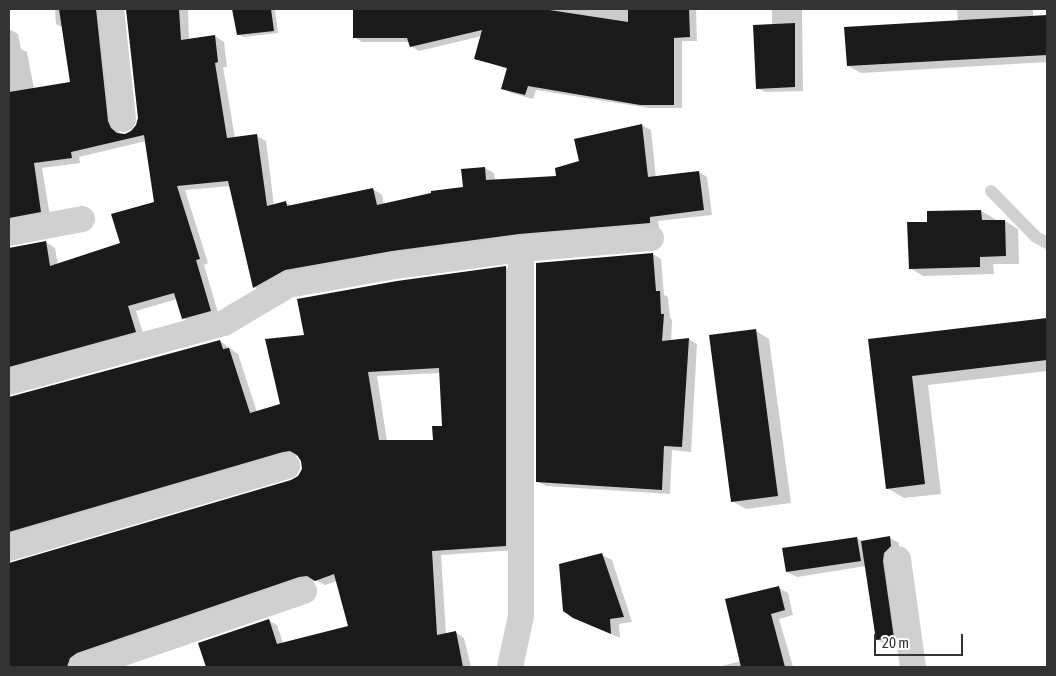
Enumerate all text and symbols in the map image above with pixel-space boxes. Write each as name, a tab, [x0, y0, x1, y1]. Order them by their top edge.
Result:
scale bar	[876, 624, 965, 656]
text: 20 m	[882, 634, 909, 651]

